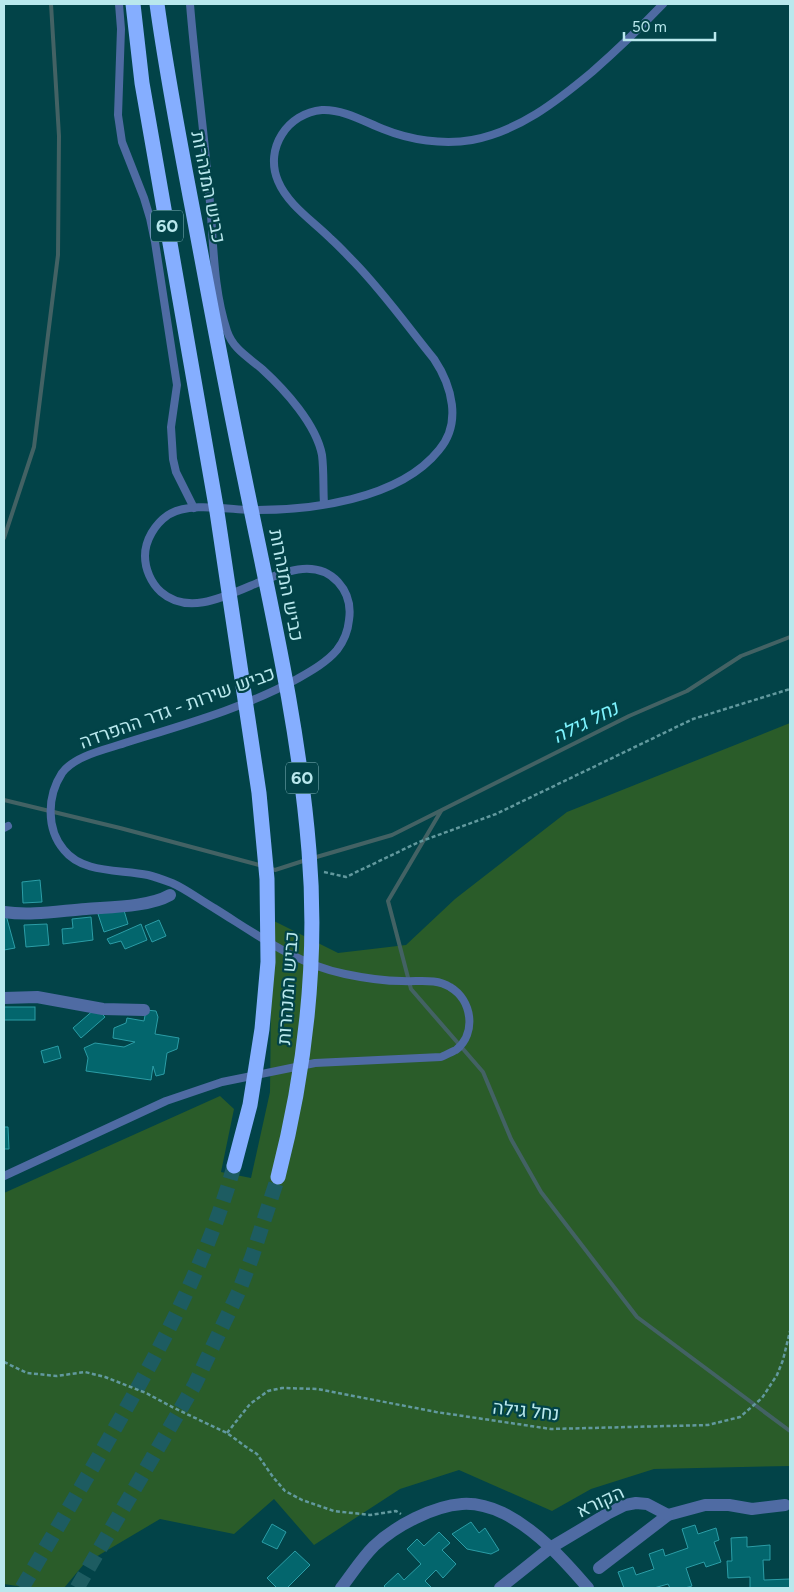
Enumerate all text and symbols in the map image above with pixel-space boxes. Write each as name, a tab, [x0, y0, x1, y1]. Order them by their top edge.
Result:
scale bar	[624, 10, 715, 42]
text: 50 m	[632, 18, 667, 36]
street label: כביש המנהרות	[186, 129, 231, 245]
road number: 60	[151, 210, 183, 242]
street label: כביש המנהרות	[264, 527, 309, 643]
street label: כביש שירות - גדר ההפרדה	[76, 661, 278, 754]
water label: נחל גילה	[548, 695, 623, 748]
road number: 60	[286, 762, 318, 794]
street label: כביש המנהרות	[272, 930, 303, 1046]
street label: נחל גילה	[491, 1396, 560, 1425]
street label: הקורא	[573, 1480, 628, 1522]

